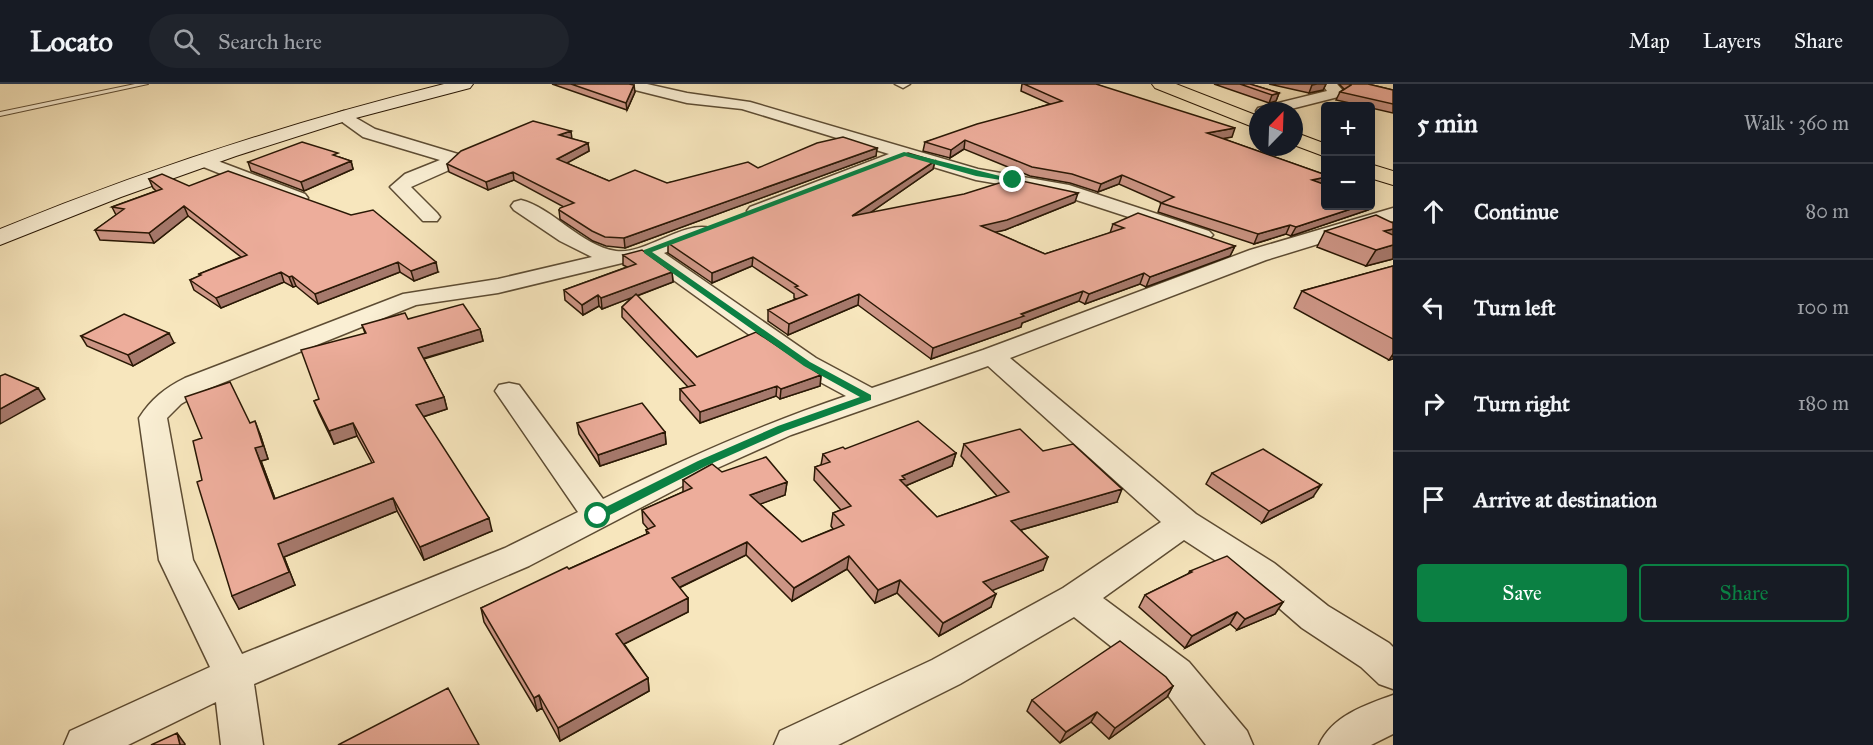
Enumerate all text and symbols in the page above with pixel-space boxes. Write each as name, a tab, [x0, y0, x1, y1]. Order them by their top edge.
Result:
search box	[149, 14, 569, 68]
text: Locato	[30, 24, 113, 59]
icon: search	[170, 25, 203, 58]
text: Search here	[218, 28, 322, 55]
text: Map	[1629, 28, 1670, 54]
text: Layers	[1703, 28, 1761, 54]
text: Share	[1794, 28, 1843, 54]
north arrow	[1249, 102, 1303, 156]
map controls	[1321, 102, 1375, 210]
button: +	[1321, 102, 1375, 156]
text: 5 min	[1417, 107, 1478, 139]
text: Walk · 360 m	[1744, 111, 1849, 135]
button: −	[1321, 156, 1375, 210]
route end	[999, 166, 1025, 192]
icon: ahead	[1417, 195, 1450, 228]
text: Continue	[1474, 198, 1559, 225]
text: 80 m	[1806, 199, 1849, 223]
icon: left	[1417, 291, 1450, 324]
text: Turn left	[1474, 294, 1556, 321]
text: 100 m	[1797, 295, 1849, 319]
icon: right	[1417, 387, 1450, 420]
text: Turn right	[1474, 390, 1570, 417]
text: 180 m	[1798, 391, 1849, 415]
icon: arrive	[1417, 483, 1450, 516]
text: Arrive at destination	[1474, 486, 1657, 513]
route start	[584, 502, 610, 528]
button: Save	[1417, 564, 1627, 622]
button: Share	[1639, 564, 1849, 622]

